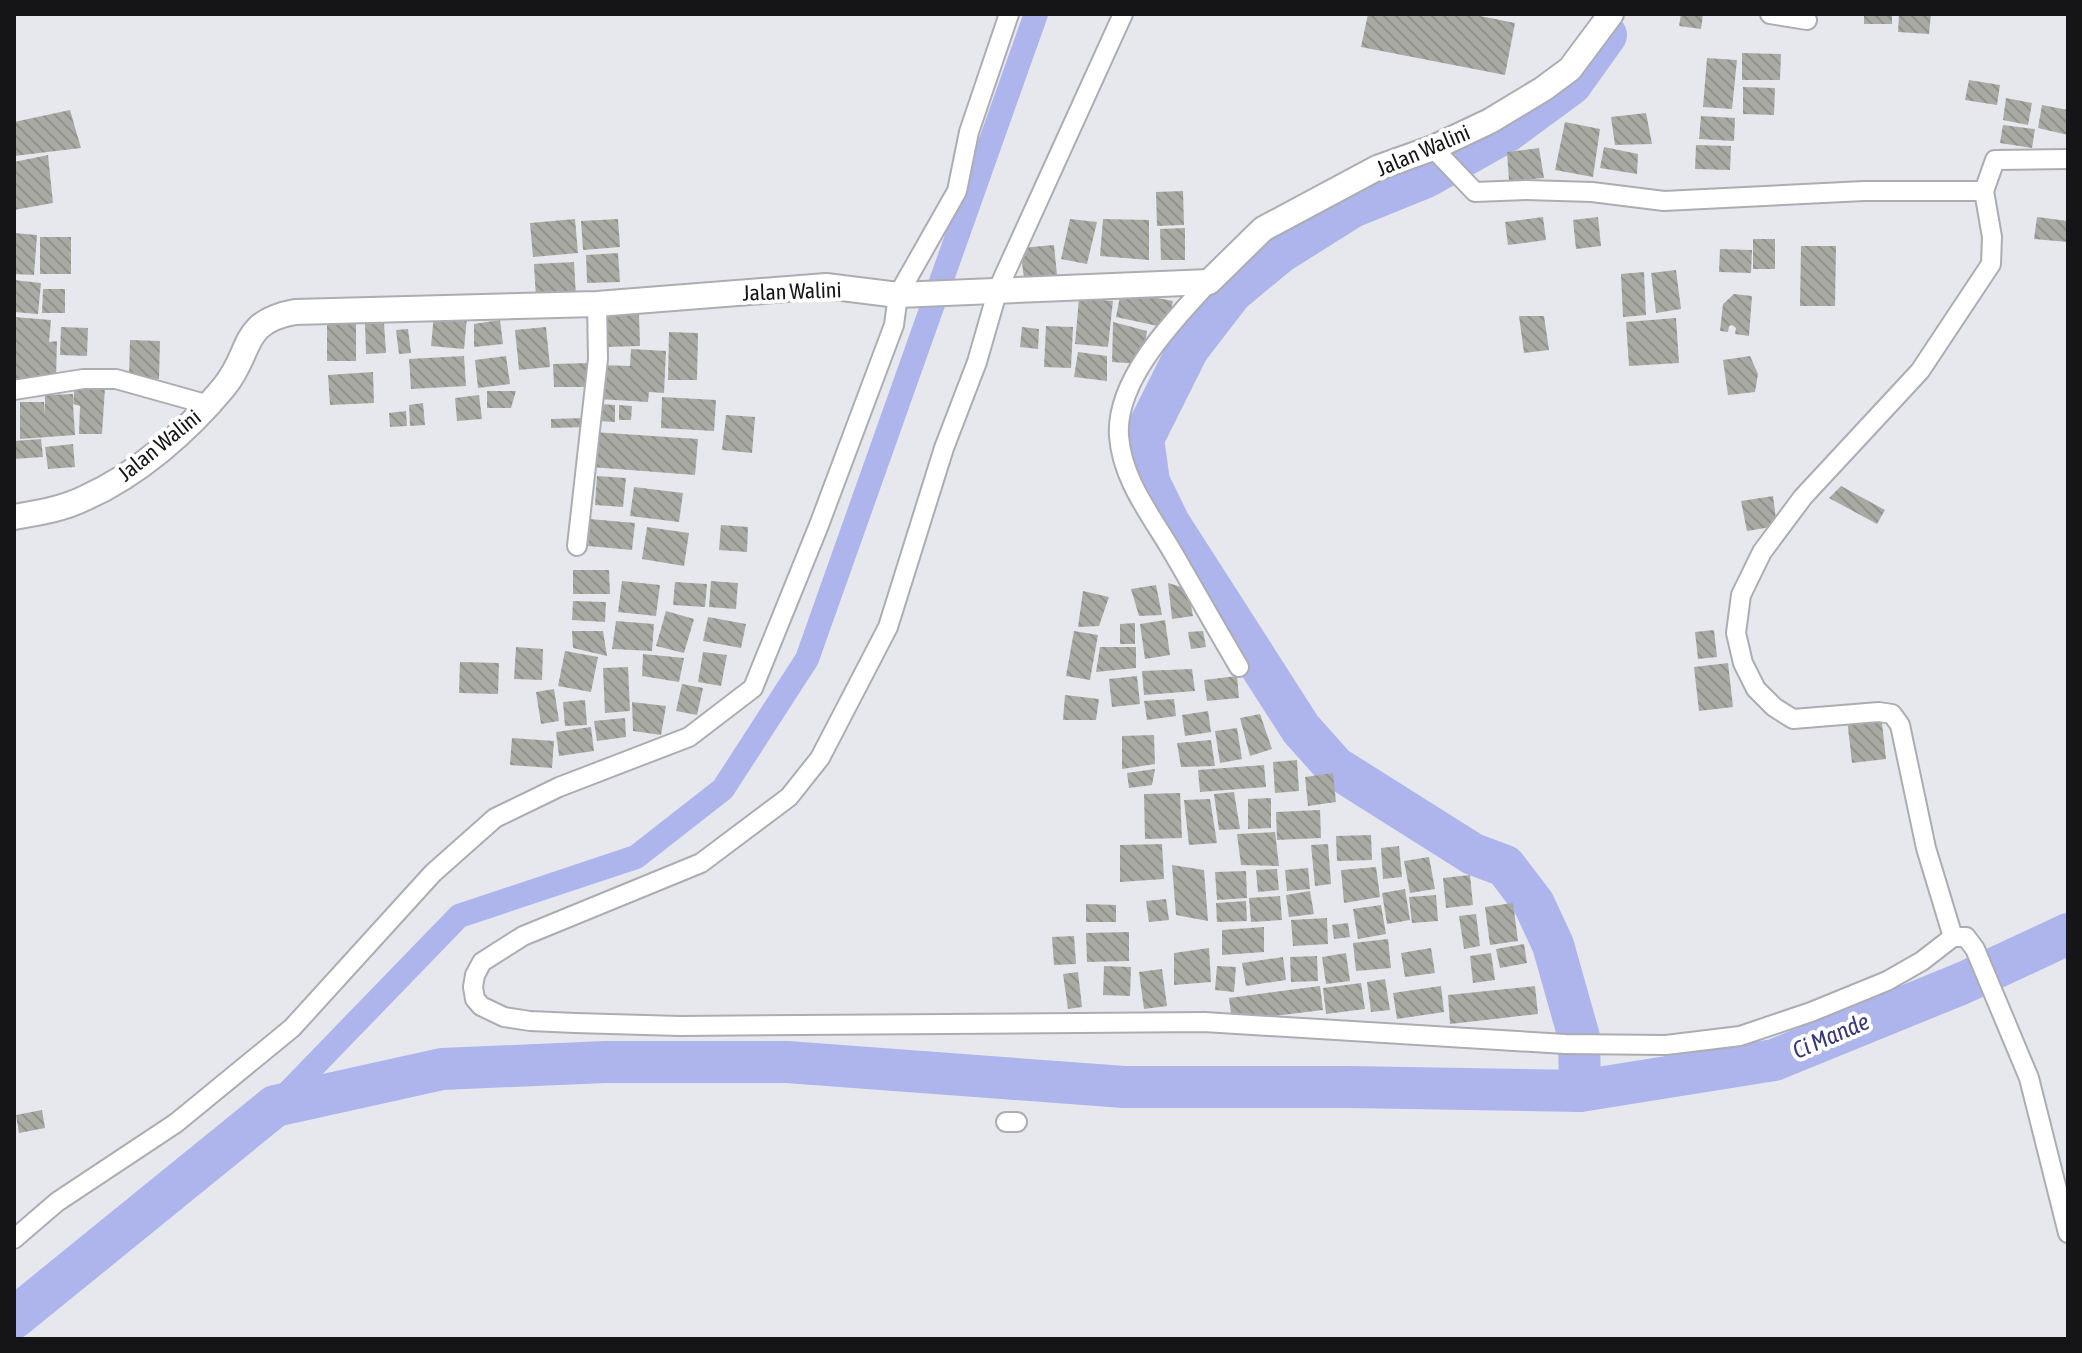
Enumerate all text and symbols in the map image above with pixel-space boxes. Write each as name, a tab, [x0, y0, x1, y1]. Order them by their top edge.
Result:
street label: Jalan Walini	[1372, 119, 1474, 181]
street label: Jalan Walini	[742, 276, 842, 306]
street label: Jalan Walini	[112, 404, 206, 486]
water label: Ci Mande	[1788, 1007, 1873, 1064]

